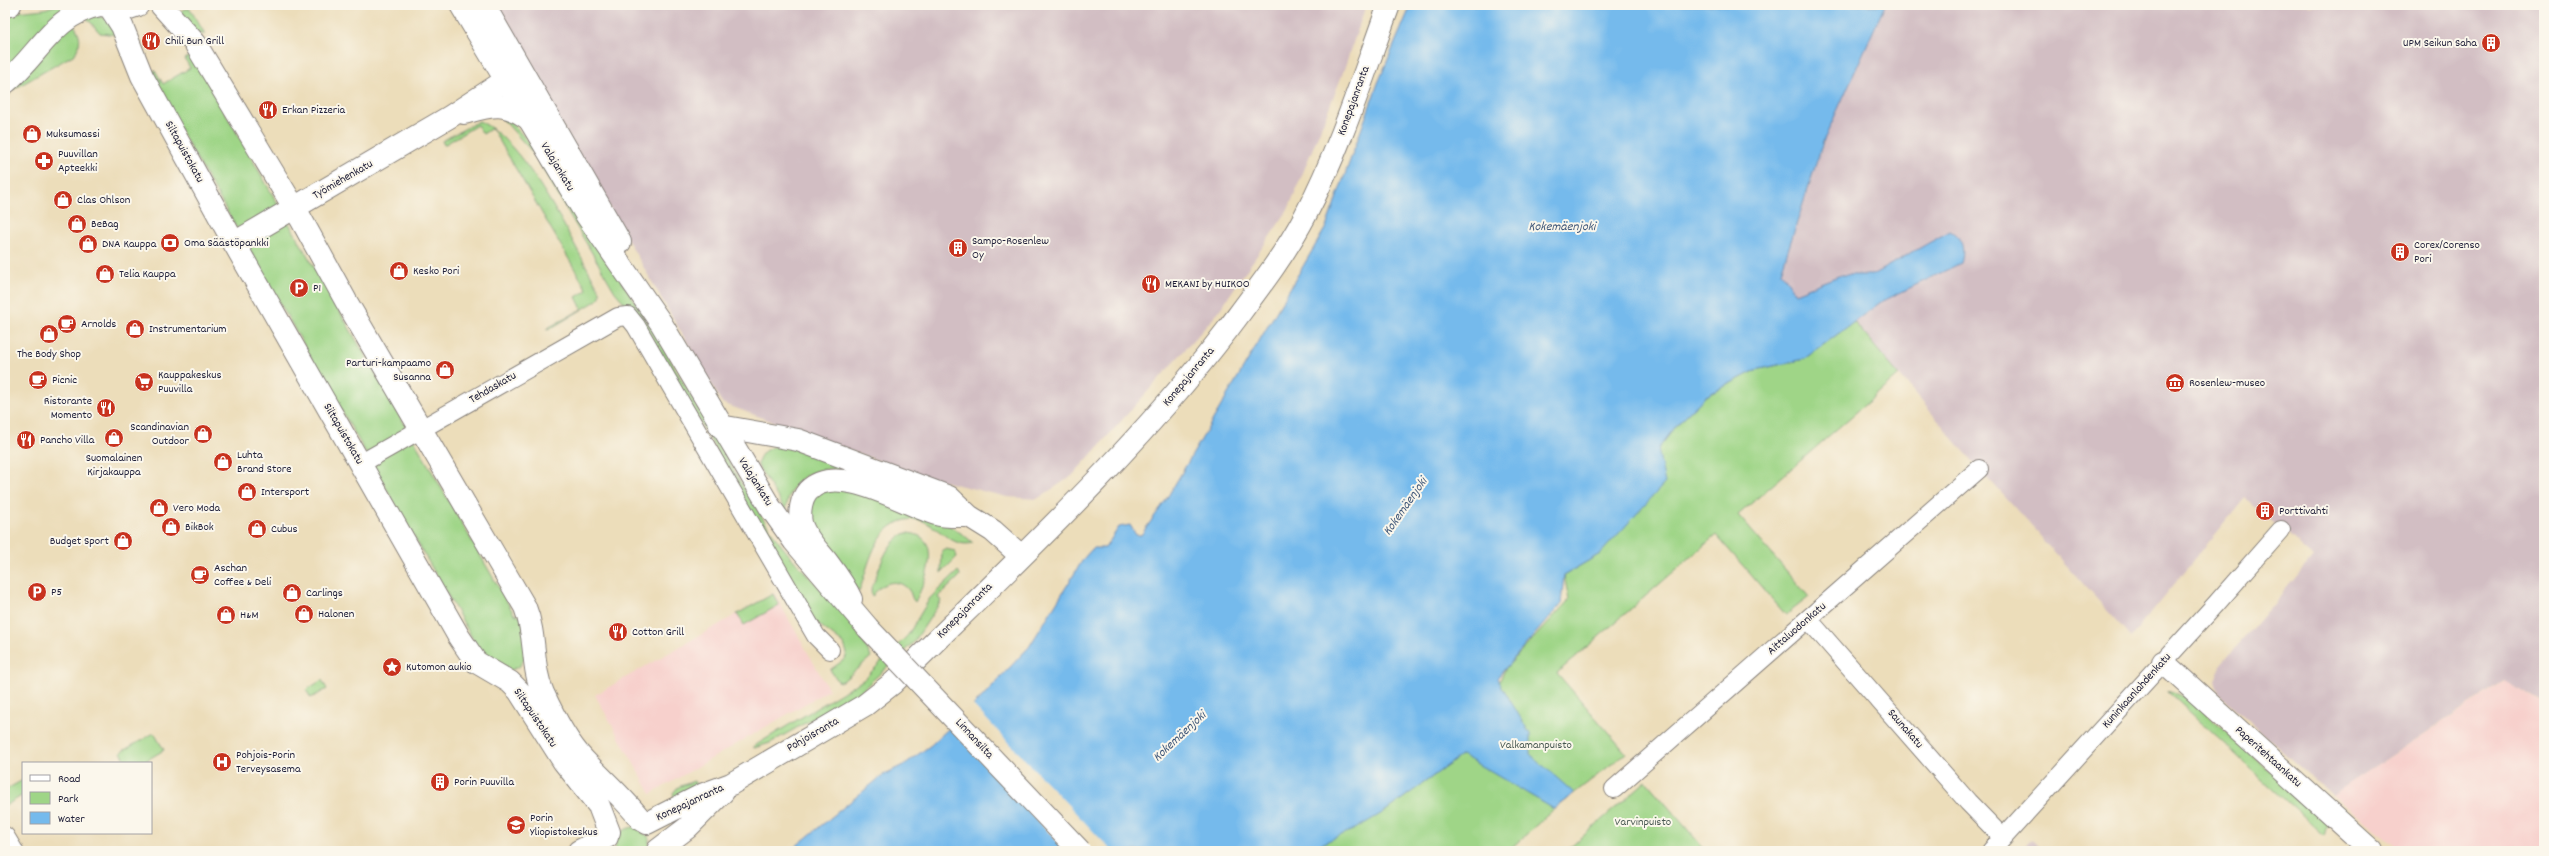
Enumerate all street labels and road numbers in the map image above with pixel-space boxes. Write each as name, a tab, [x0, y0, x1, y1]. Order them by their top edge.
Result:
street label: Konepajanranta	[1334, 64, 1375, 138]
street label: Siltapuistokatu	[160, 118, 208, 186]
street label: Valajankatu	[536, 139, 578, 195]
street label: Työmiehenkatu	[310, 156, 376, 204]
street label: Konepajanranta	[1159, 343, 1219, 410]
street label: Tehdaskatu	[466, 368, 520, 408]
street label: Siltapuistokatu	[319, 400, 367, 468]
street label: Valajankatu	[733, 454, 777, 510]
street label: Konepajanranta	[933, 579, 997, 643]
street label: Aittaluodonkatu	[1764, 599, 1830, 659]
street label: Kuninkaanlahdenkatu	[2098, 650, 2176, 732]
street label: Siltapuistokatu	[509, 685, 561, 751]
street label: Saunakatu	[1883, 706, 1927, 752]
street label: Pohjoisranta	[784, 713, 843, 757]
street label: Linnansilta	[951, 715, 997, 763]
street label: Paperitehtaankatu	[2231, 722, 2305, 792]
street label: Konepajanranta	[653, 780, 727, 826]

